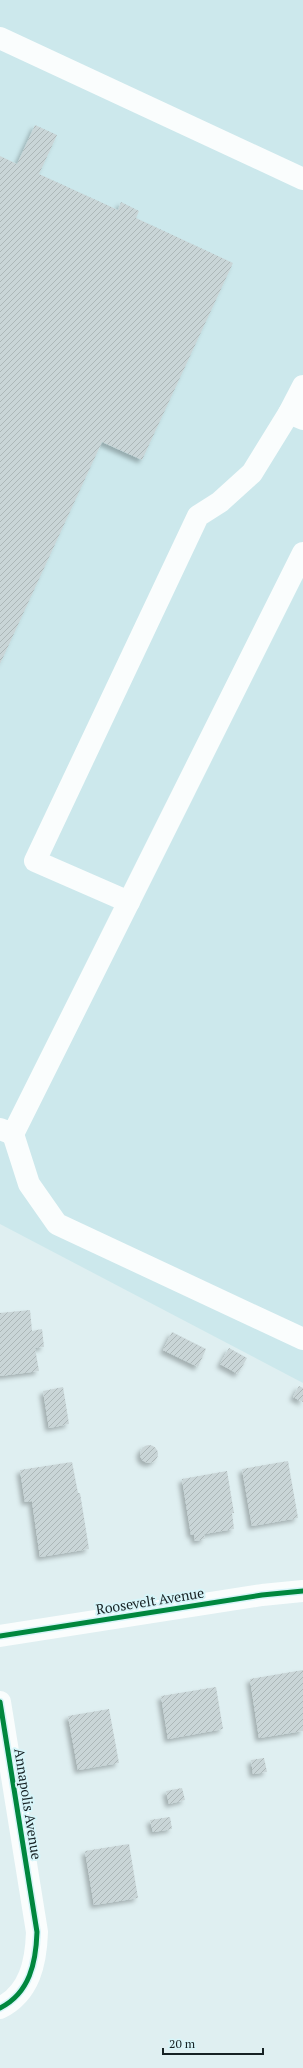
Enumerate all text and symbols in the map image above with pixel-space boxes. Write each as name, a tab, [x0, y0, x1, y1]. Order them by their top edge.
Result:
street label: Roosevelt Avenue	[94, 1583, 205, 1618]
street label: Annapolis Avenue	[10, 1747, 47, 1861]
scale bar	[163, 2030, 263, 2056]
text: 20 m	[169, 2036, 196, 2051]

